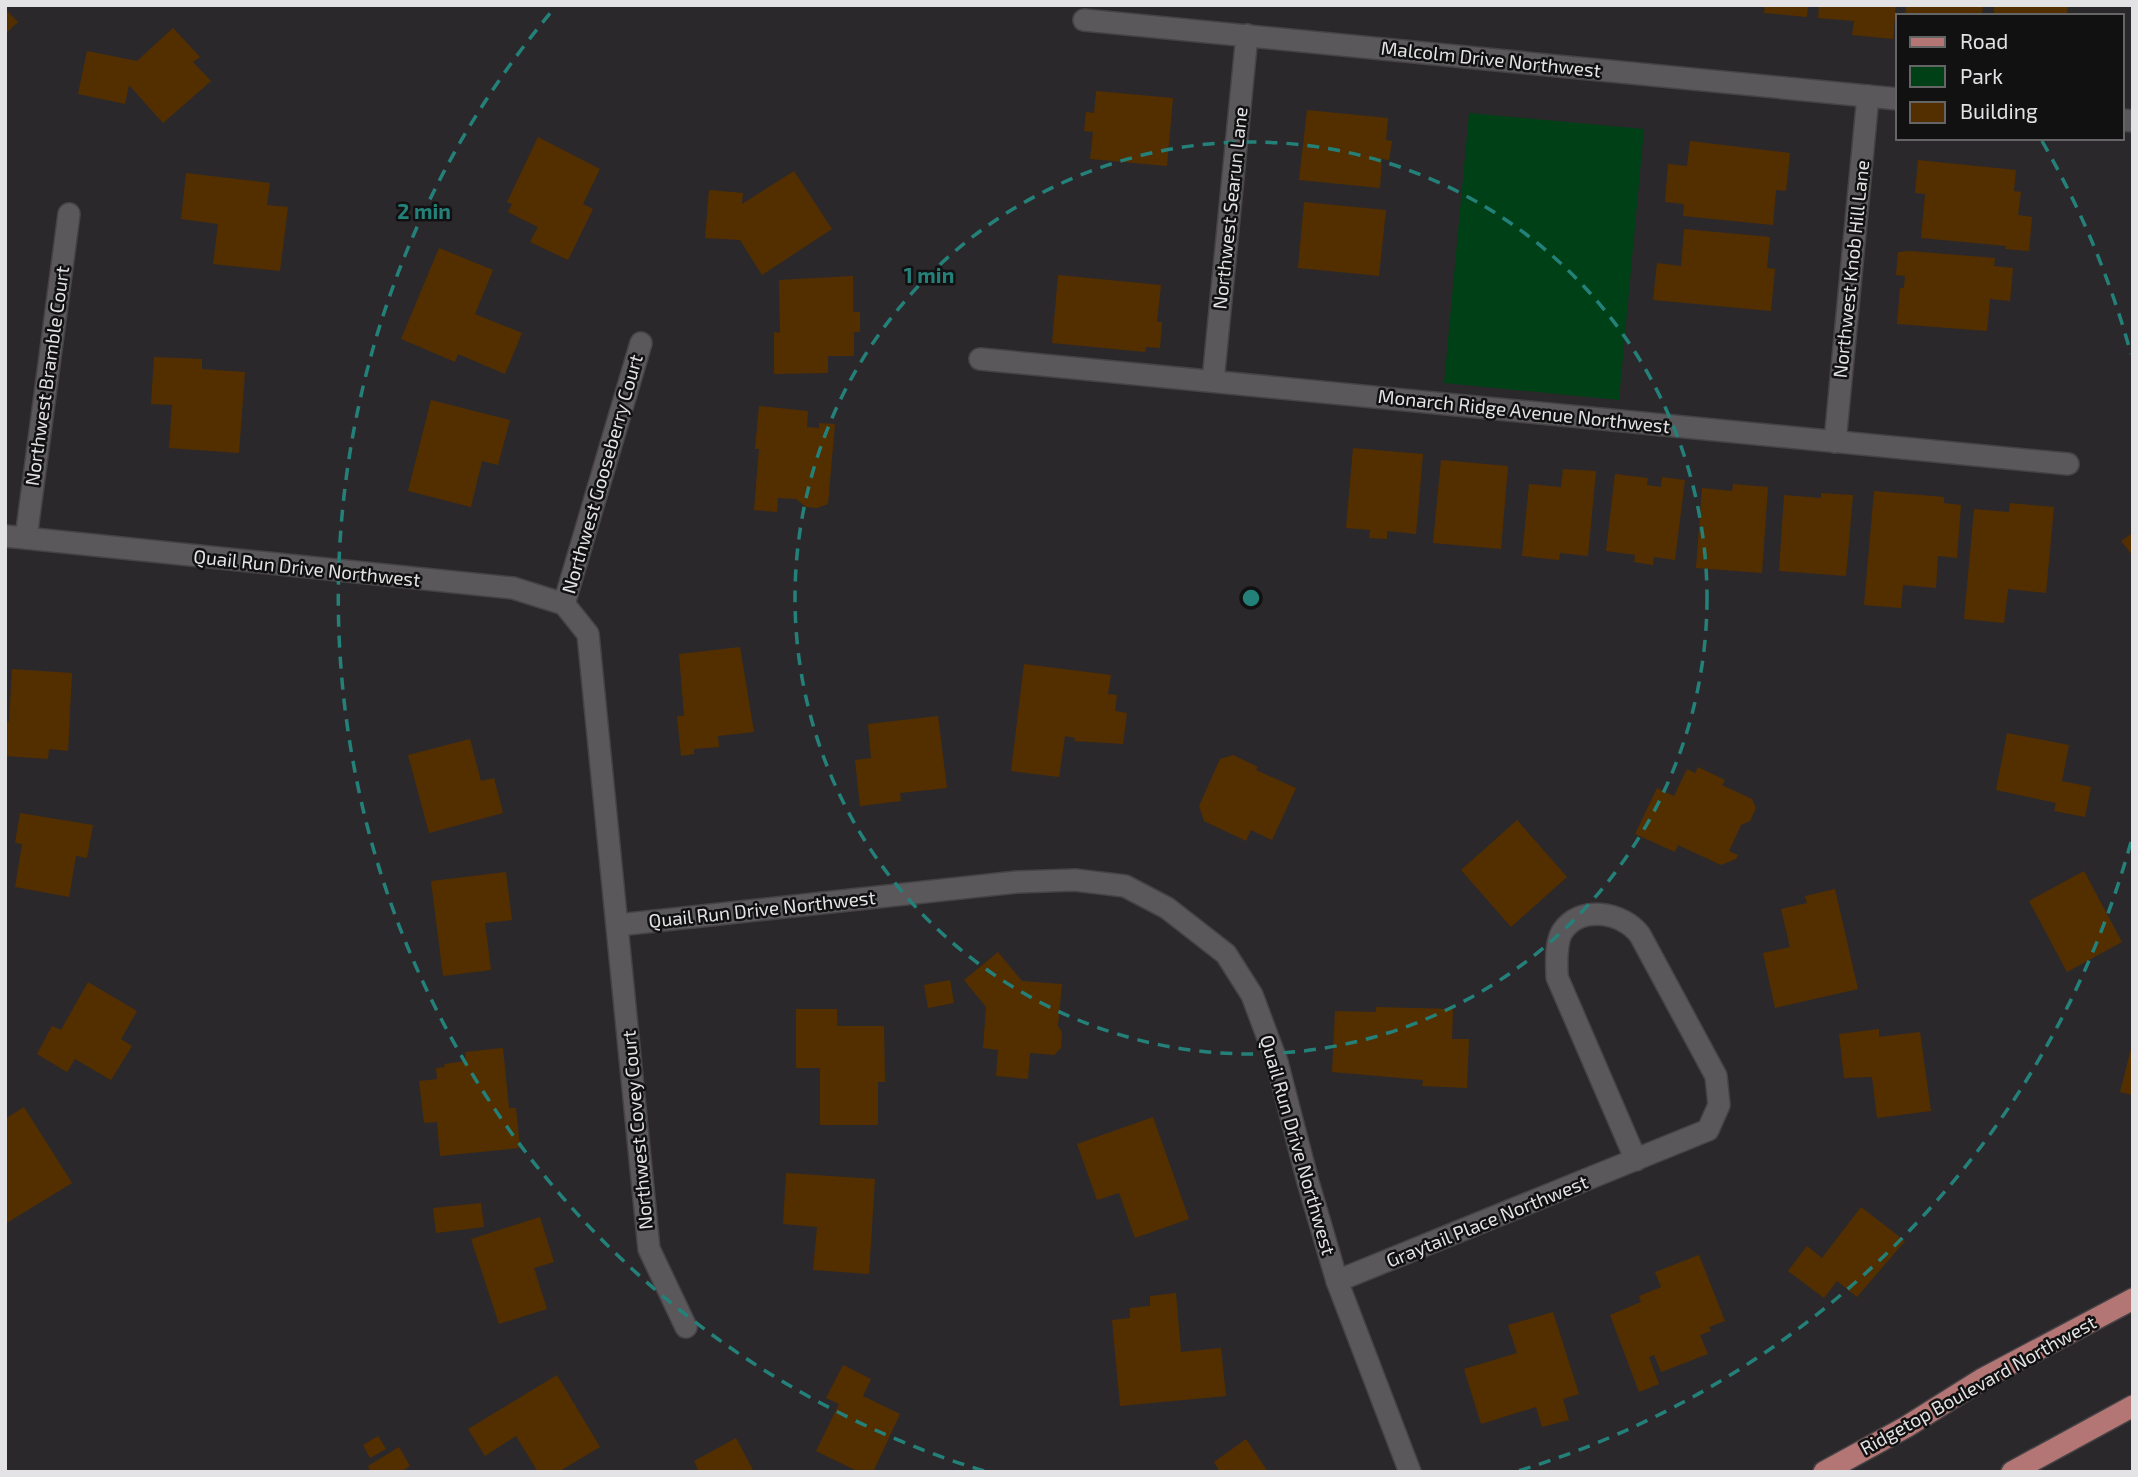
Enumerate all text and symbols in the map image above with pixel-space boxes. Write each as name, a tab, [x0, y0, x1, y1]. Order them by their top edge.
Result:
legend	[1896, 14, 2124, 140]
text: Road	[1960, 28, 2008, 53]
street label: Malcolm Drive Northwest	[1380, 35, 1602, 82]
text: Park	[1960, 63, 2003, 88]
text: Building	[1960, 98, 2038, 123]
street label: Northwest Searun Lane	[1207, 106, 1252, 310]
street label: Northwest Knob Hill Lane	[1828, 159, 1873, 379]
text: 2 min	[397, 198, 451, 223]
text: 1 min	[904, 262, 954, 287]
street label: Northwest Bramble Court	[20, 265, 73, 487]
street label: Northwest Gooseberry Court	[556, 352, 647, 596]
street label: Monarch Ridge Avenue Northwest	[1377, 384, 1671, 437]
street label: Quail Run Drive Northwest	[192, 544, 422, 591]
centre of rings	[1239, 586, 1263, 610]
street label: Quail Run Drive Northwest	[647, 885, 877, 932]
street label: Northwest Covey Court	[616, 1030, 657, 1231]
street label: Quail Run Drive Northwest	[1256, 1032, 1341, 1258]
street label: Graytail Place Northwest	[1383, 1170, 1591, 1272]
street label: Ridgetop Boulevard Northwest	[1856, 1310, 2100, 1459]

